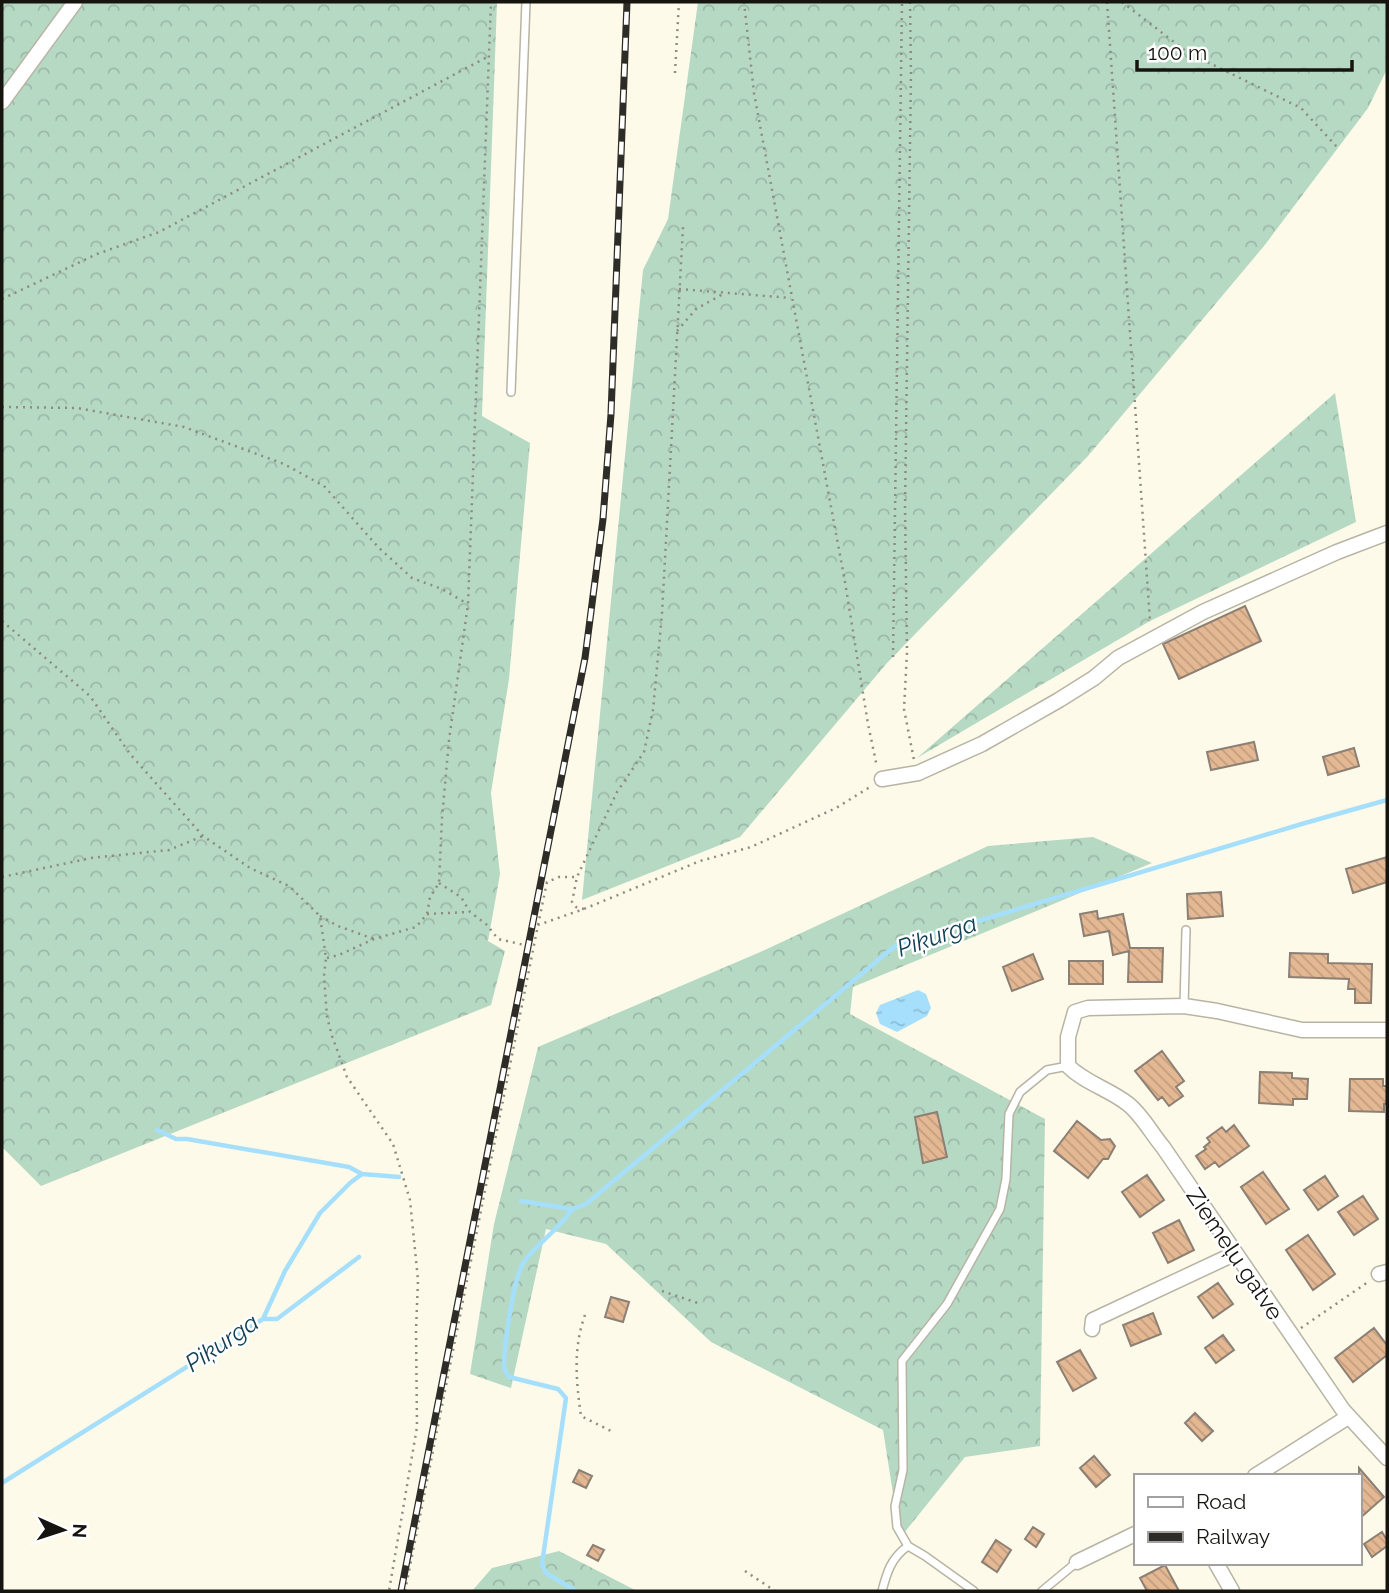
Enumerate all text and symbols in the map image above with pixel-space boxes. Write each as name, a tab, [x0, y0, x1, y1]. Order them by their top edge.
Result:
scale bar	[1137, 28, 1352, 72]
text: 100 m	[1148, 40, 1207, 65]
water label: Piķurga	[893, 908, 981, 963]
street label: Ziemeļu gatve	[1181, 1183, 1289, 1325]
water label: Piķurga	[179, 1307, 264, 1378]
legend	[1134, 1474, 1361, 1565]
text: Road	[1196, 1489, 1246, 1514]
north arrow	[28, 1495, 98, 1565]
text: N	[69, 1523, 91, 1539]
text: Railway	[1196, 1524, 1270, 1549]

